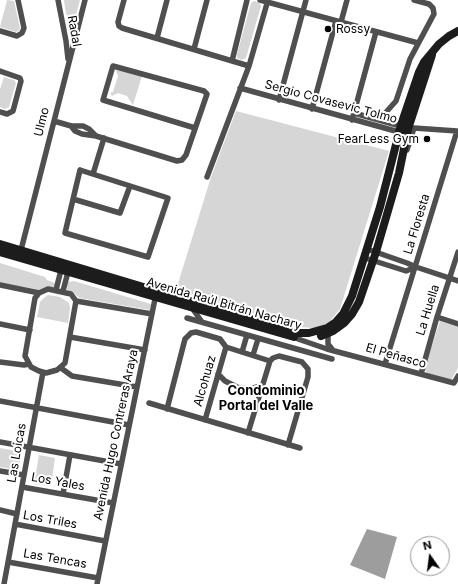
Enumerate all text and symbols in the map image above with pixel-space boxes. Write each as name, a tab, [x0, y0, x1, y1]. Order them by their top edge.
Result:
street label: Radal	[64, 14, 84, 48]
place label: Rossy	[336, 22, 370, 36]
marker: Rossy	[323, 24, 333, 34]
street label: Sergio Covasevic Tolmo	[263, 77, 399, 127]
street label: Ulmo	[31, 106, 53, 138]
place label: FearLess Gym	[338, 132, 419, 146]
marker: FearLess Gym	[422, 134, 432, 144]
street label: La Floresta	[401, 192, 433, 256]
street label: Avenida Raúl Bitrán Nachary	[145, 275, 303, 333]
street label: La Huella	[413, 283, 443, 337]
street label: El Peñasco	[364, 340, 428, 372]
street label: Avenida Hugo Contreras Araya	[91, 348, 141, 522]
street label: Alcohuaz	[191, 354, 219, 408]
district label: Condominio Portal del Valle	[219, 383, 313, 414]
street label: Las Loicas	[5, 422, 29, 484]
street label: Los Yales	[30, 470, 86, 494]
street label: Los Triles	[22, 508, 78, 532]
north arrow	[410, 536, 450, 576]
text: N	[422, 538, 433, 553]
street label: Las Tencas	[22, 546, 88, 572]

